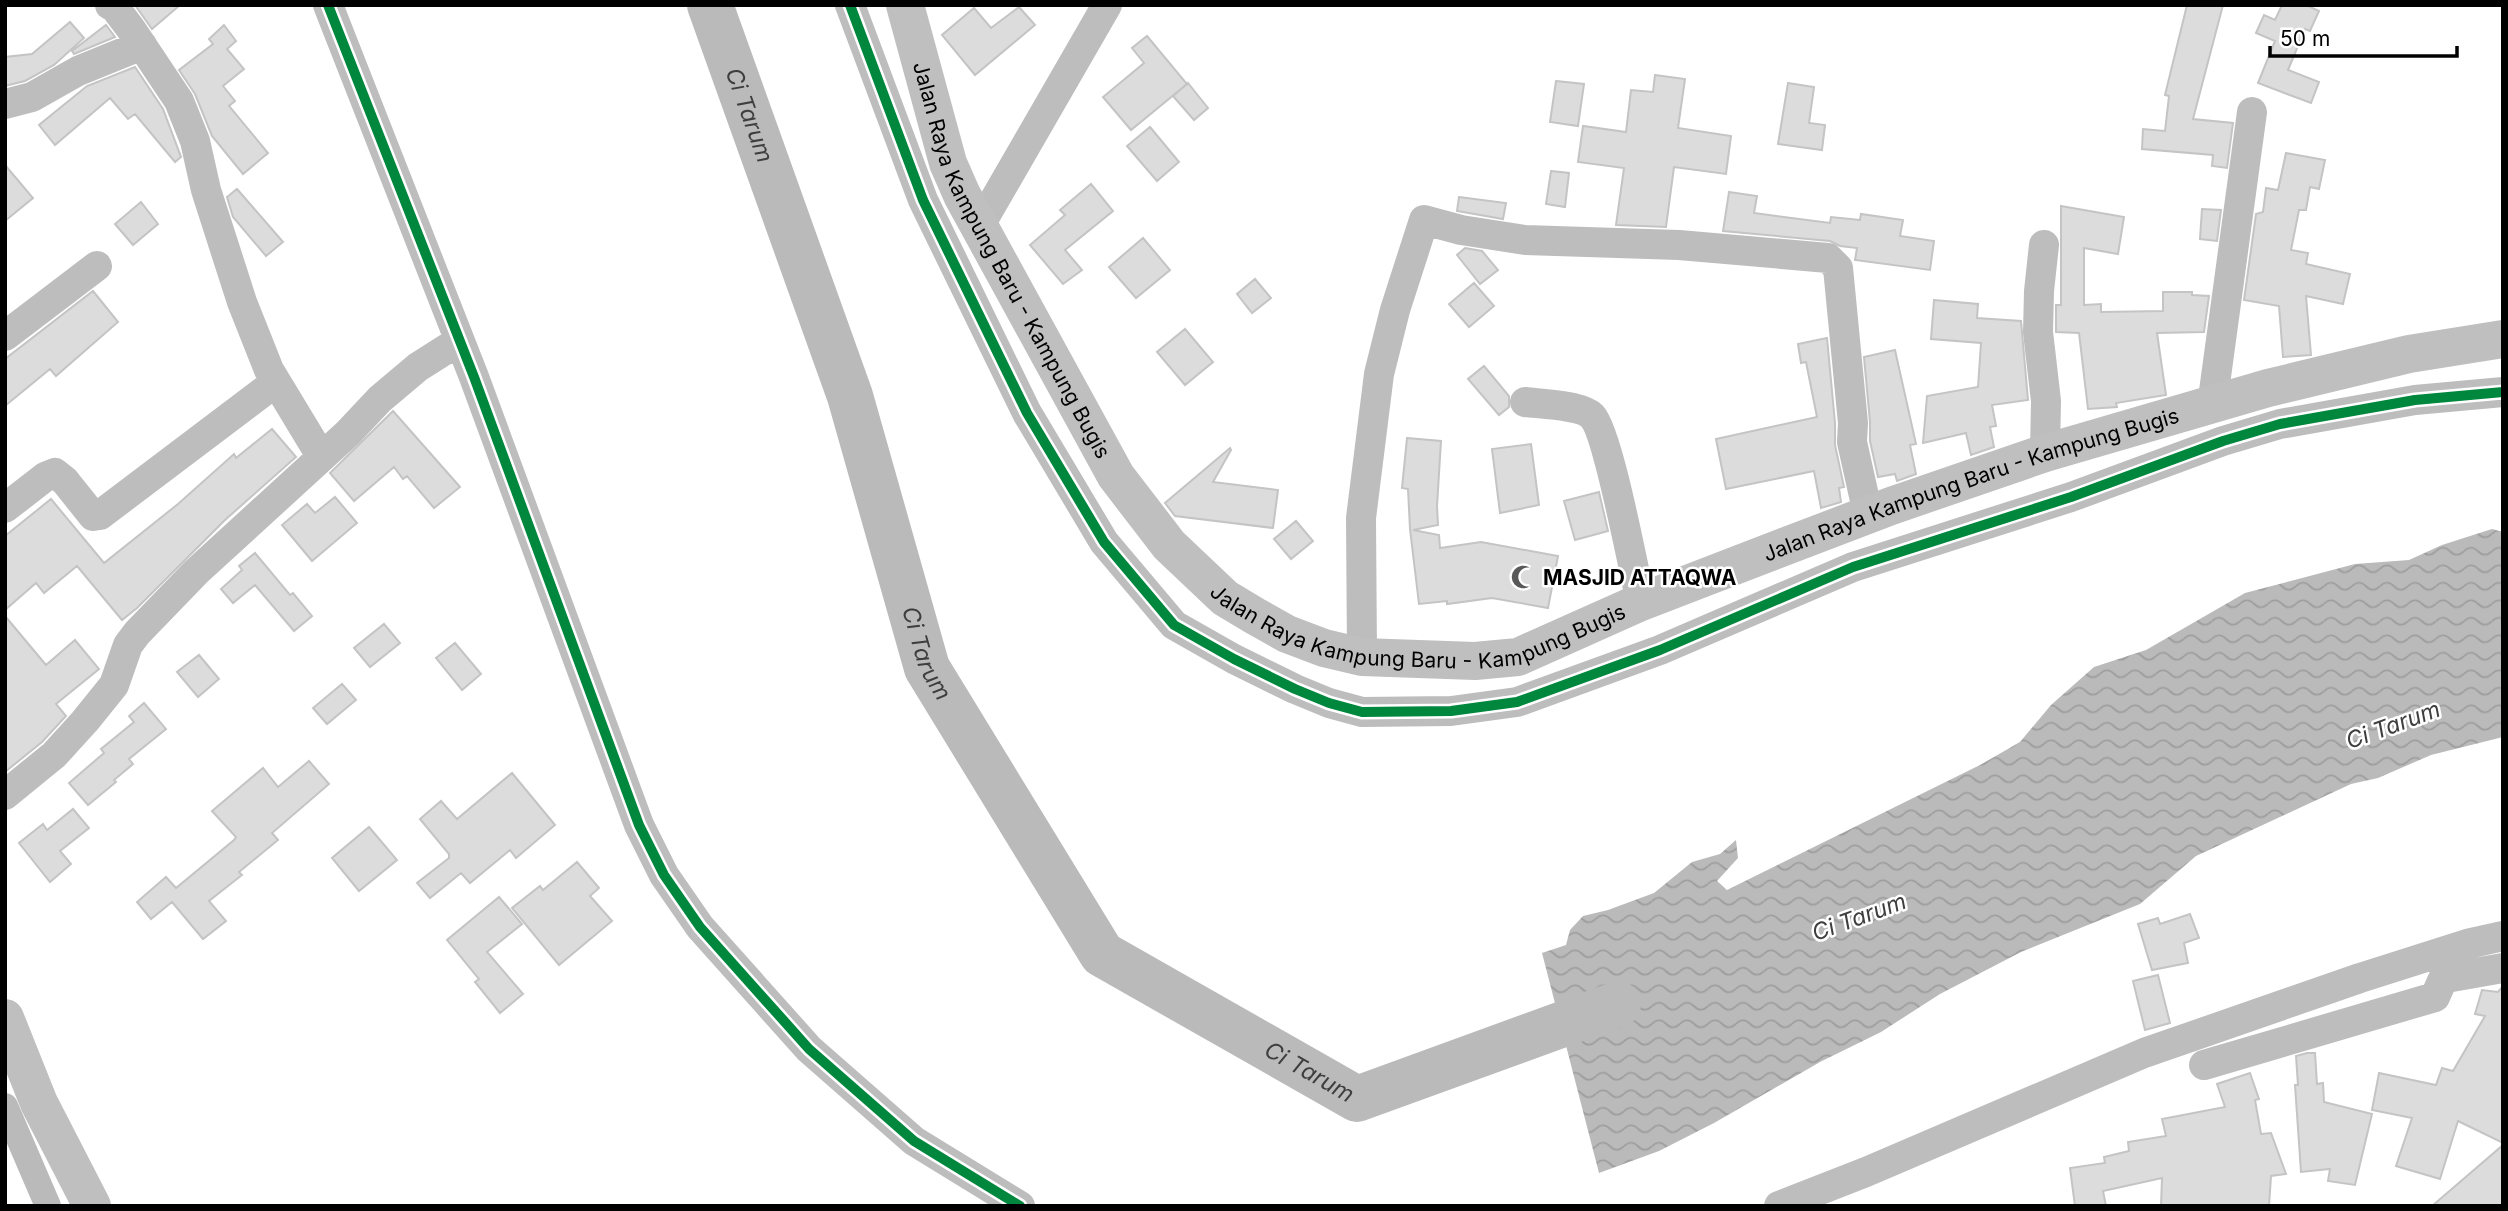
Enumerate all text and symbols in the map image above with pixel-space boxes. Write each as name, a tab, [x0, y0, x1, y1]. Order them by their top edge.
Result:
scale bar	[2270, 14, 2457, 58]
text: 50 m	[2280, 26, 2330, 51]
street label: Jalan Raya Kampung Baru - Kampung Bugis	[908, 59, 1116, 462]
water label: Ci Tarum	[720, 64, 779, 166]
street label: Jalan Raya Kampung Baru - Kampung Bugis	[1759, 402, 2182, 566]
mosque icon: MASJID ATTAQWA	[1509, 563, 1537, 591]
place label: MASJID ATTAQWA	[1543, 565, 1737, 590]
street label: Jalan Raya Kampung Baru - Kampung Bugis	[1202, 569, 1640, 617]
text: Jalan Raya Kampung Baru - Kampung Bugis	[1206, 579, 1629, 674]
water label: Ci Tarum	[896, 603, 957, 705]
water label: Ci Tarum	[2342, 695, 2444, 755]
water label: Ci Tarum	[1808, 887, 1910, 947]
water label: Ci Tarum	[1260, 1035, 1359, 1109]

